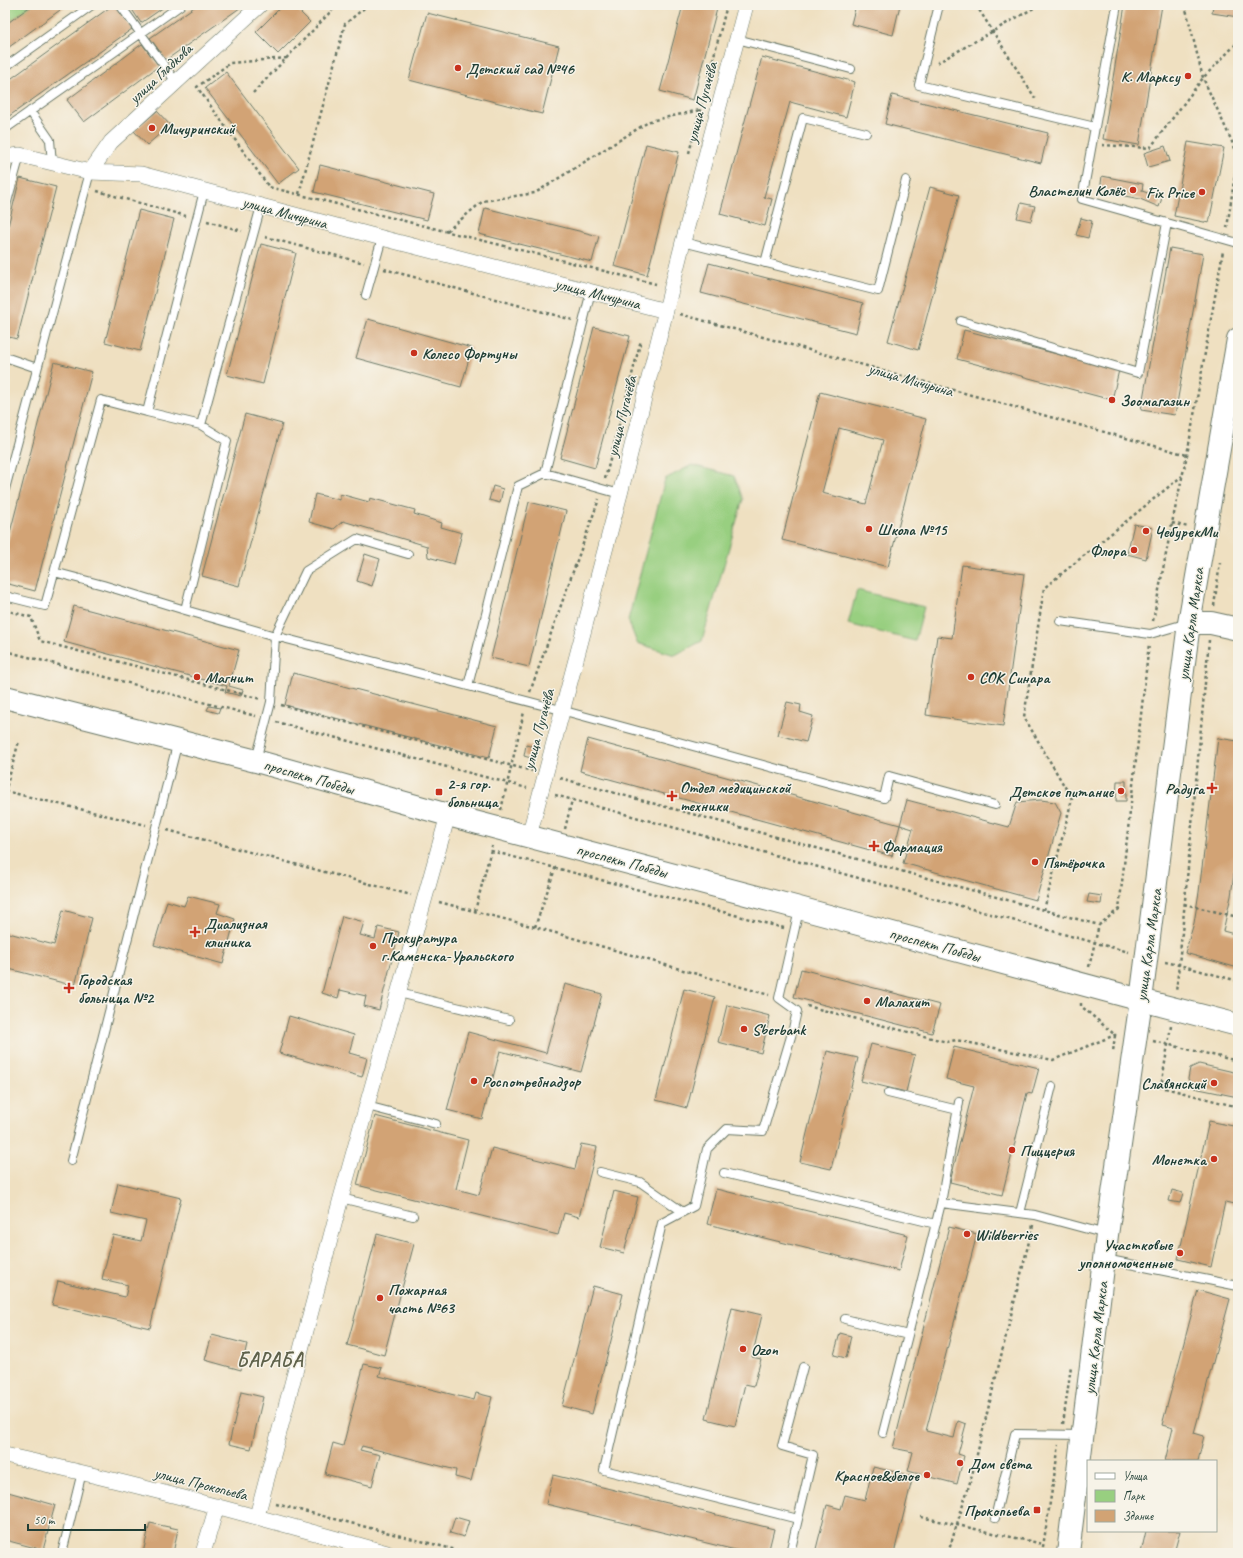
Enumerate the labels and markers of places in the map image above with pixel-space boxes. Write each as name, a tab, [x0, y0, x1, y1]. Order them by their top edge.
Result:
place label: Детский сад №46	[466, 59, 575, 79]
marker: Детский сад №46	[453, 63, 463, 73]
place label: К. Марксу	[1121, 67, 1182, 87]
marker: К. Марксу	[1183, 71, 1193, 81]
place label: Мичуринский	[160, 119, 236, 139]
marker: Мичуринский	[147, 123, 157, 133]
place label: Властелин Колёс	[1028, 181, 1126, 201]
place label: Fix Price	[1146, 183, 1196, 203]
marker: Властелин Колёс	[1128, 185, 1138, 195]
marker: Fix Price	[1197, 187, 1207, 197]
place label: Колесо Фортуны	[422, 344, 518, 364]
marker: Колесо Фортуны	[409, 348, 419, 358]
place label: Зоомагазин	[1120, 391, 1190, 411]
marker: Зоомагазин	[1107, 395, 1117, 405]
place label: Школа №15	[877, 520, 948, 540]
place label: ЧебурекМи	[1154, 522, 1218, 542]
marker: Школа №15	[864, 524, 874, 534]
marker: ЧебурекМи	[1141, 526, 1151, 536]
place label: Флора	[1090, 541, 1127, 561]
marker: Флора	[1129, 545, 1139, 555]
place label: Магнит	[205, 668, 254, 688]
place label: СОК Синара	[979, 668, 1051, 688]
marker: Магнит	[192, 672, 202, 682]
marker: СОК Синара	[966, 672, 976, 682]
place label: 2-я гор. больница	[447, 774, 500, 812]
place label: Отдел медицинской техники	[680, 778, 792, 816]
place label: Радуга	[1165, 779, 1206, 799]
place label: Детское питание	[1009, 782, 1115, 802]
marker: Радуга	[1207, 783, 1217, 793]
marker: Детское питание	[1116, 786, 1126, 796]
marker: 2-я гор. больница	[434, 787, 444, 797]
marker: Отдел медицинской техники	[667, 791, 677, 801]
place label: Фармация	[882, 837, 943, 857]
marker: Фармация	[869, 841, 879, 851]
place label: Пятёрочка	[1043, 853, 1105, 873]
marker: Пятёрочка	[1030, 857, 1040, 867]
place label: Диализная клиника	[204, 914, 268, 952]
marker: Диализная клиника	[189, 926, 201, 938]
place label: Прокуратура г.Каменска-Уральского	[381, 928, 514, 966]
marker: Прокуратура г.Каменска-Уральского	[368, 941, 378, 951]
place label: Городская больница №2	[78, 970, 155, 1008]
marker: Городская больница №2	[63, 982, 75, 994]
place label: Малахит	[875, 992, 930, 1012]
marker: Малахит	[862, 996, 872, 1006]
place label: Sberbank	[752, 1020, 807, 1040]
marker: Sberbank	[739, 1024, 749, 1034]
place label: Роспотребнадзор	[482, 1072, 582, 1092]
place label: Славянский	[1141, 1074, 1207, 1094]
marker: Роспотребнадзор	[469, 1076, 479, 1086]
marker: Славянский	[1209, 1078, 1219, 1088]
place label: Пиццерия	[1020, 1141, 1075, 1161]
marker: Пиццерия	[1007, 1145, 1017, 1155]
place label: Монетка	[1152, 1150, 1208, 1170]
marker: Монетка	[1209, 1154, 1219, 1164]
place label: Wildberries	[975, 1225, 1039, 1245]
marker: Wildberries	[962, 1229, 972, 1239]
place label: Участковые уполномоченные	[1077, 1235, 1174, 1273]
marker: Участковые уполномоченные	[1175, 1248, 1185, 1258]
place label: Пожарная часть №63	[388, 1280, 456, 1318]
marker: Пожарная часть №63	[375, 1293, 385, 1303]
place label: Ozon	[751, 1340, 778, 1360]
marker: Ozon	[738, 1344, 748, 1354]
place label: Дом света	[968, 1454, 1033, 1474]
marker: Дом света	[955, 1458, 965, 1468]
place label: Красное&белое	[834, 1466, 920, 1486]
marker: Красное&белое	[922, 1470, 932, 1480]
place label: Прокопьева	[964, 1501, 1031, 1521]
marker: Прокопьева	[1032, 1505, 1042, 1515]

